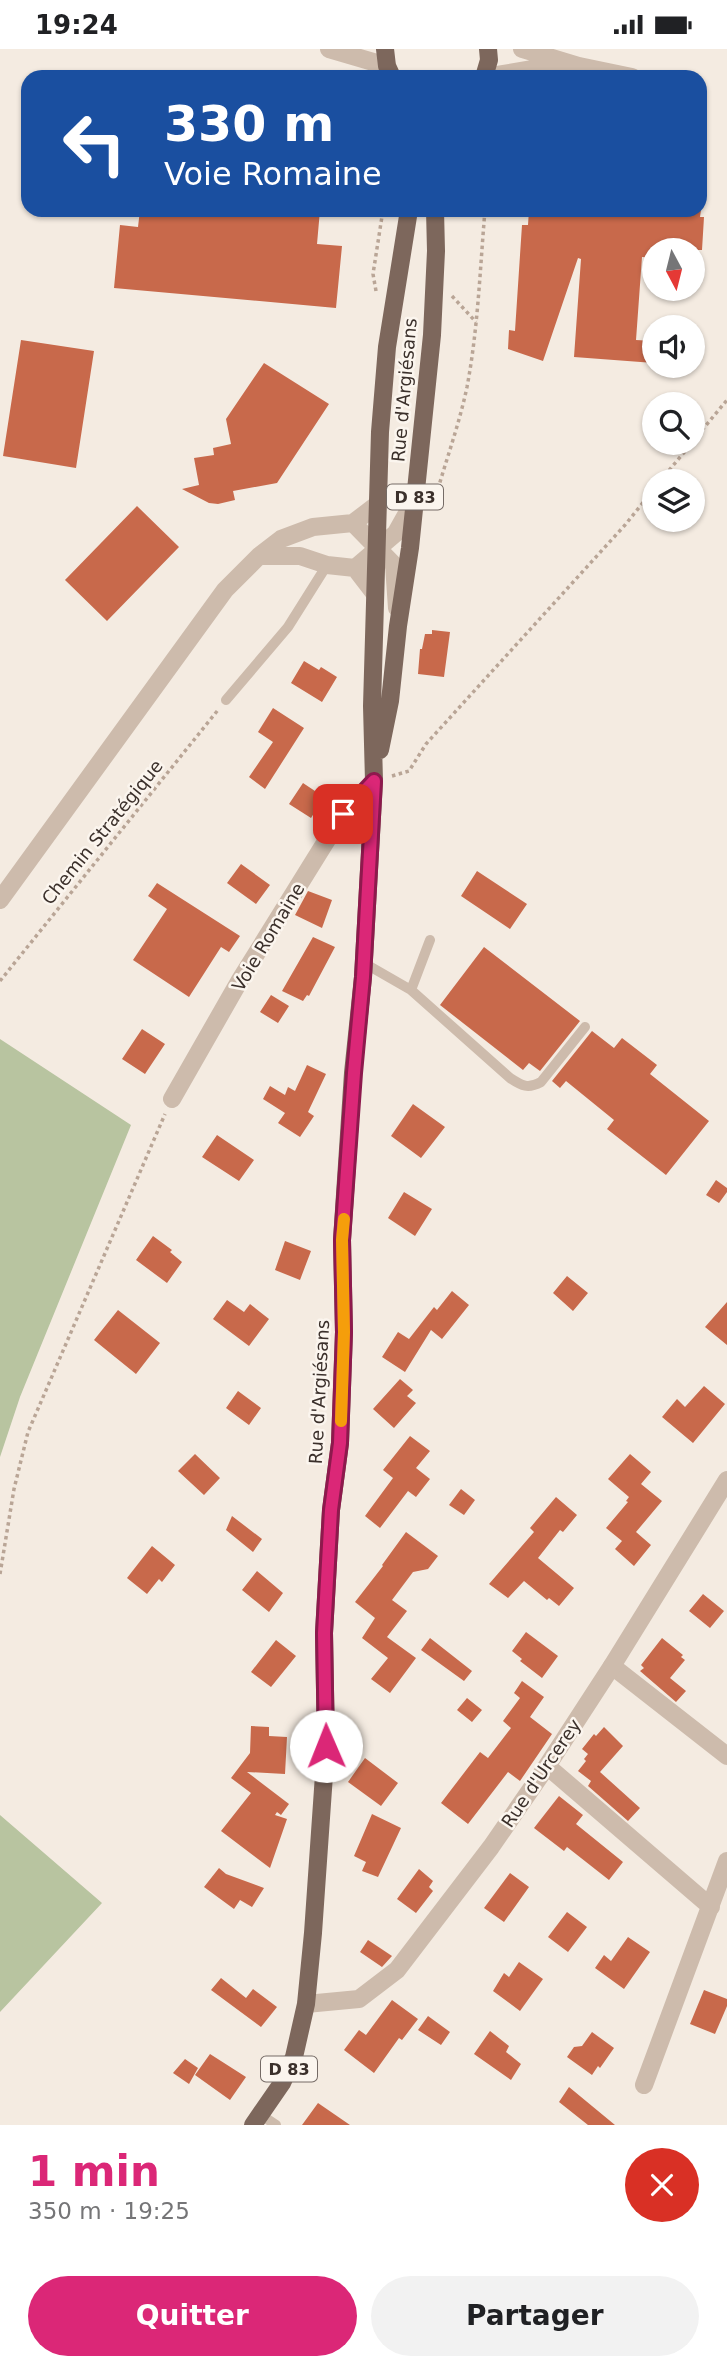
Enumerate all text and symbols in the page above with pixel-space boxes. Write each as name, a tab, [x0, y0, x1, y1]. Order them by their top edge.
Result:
text: 19:24	[35, 10, 118, 40]
text: 330 m	[164, 96, 334, 153]
icon: left	[49, 98, 140, 189]
text: Voie Romaine	[164, 155, 382, 193]
north arrow	[642, 238, 705, 301]
map controls	[642, 238, 705, 532]
button: sound	[642, 315, 705, 378]
street label: Rue d'Argiésans	[387, 317, 421, 463]
button: search	[642, 392, 705, 455]
button: layers	[642, 469, 705, 532]
road number: D 83	[387, 485, 443, 510]
street label: Chemin Stratégique	[37, 755, 167, 909]
pin	[313, 784, 373, 844]
icon: arrive	[324, 795, 362, 833]
street label: Voie Romaine	[227, 879, 309, 995]
street label: Rue d'Argiésans	[305, 1319, 333, 1465]
position arrow	[289, 1709, 363, 1783]
street label: Rue d'Urcerey	[497, 1715, 585, 1831]
road number: D 83	[261, 2057, 317, 2081]
text: 1 min	[28, 2147, 160, 2196]
button: close	[625, 2148, 699, 2222]
text: 350 m · 19:25	[28, 2198, 190, 2224]
button: Quitter	[28, 2276, 357, 2356]
button: Partager	[371, 2276, 699, 2356]

